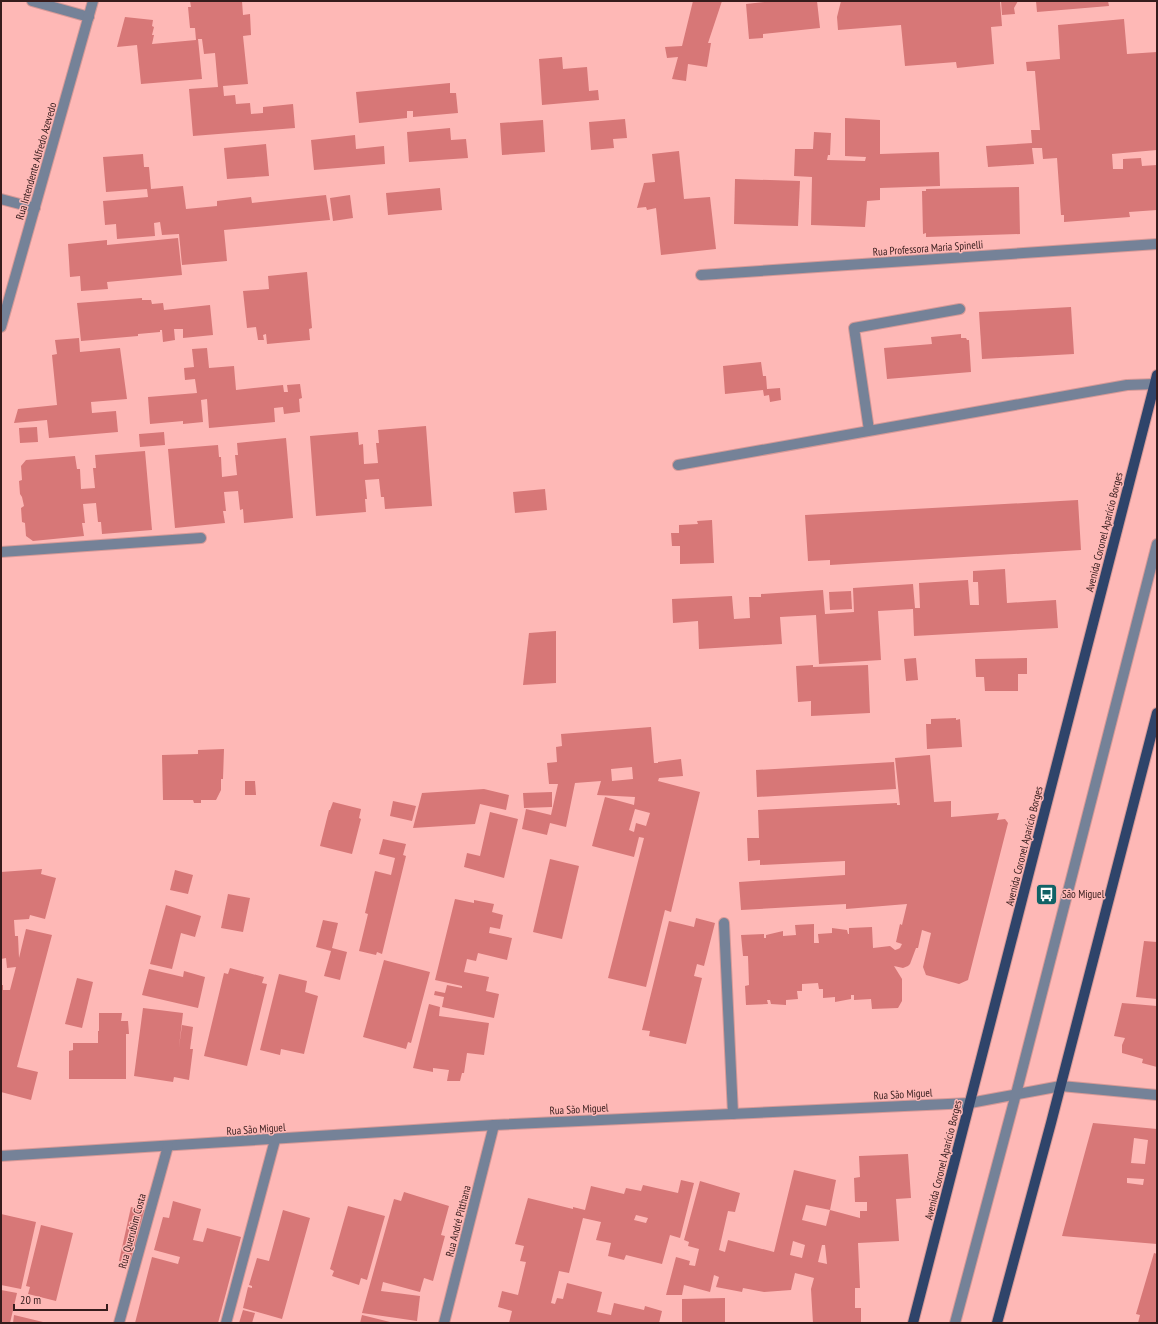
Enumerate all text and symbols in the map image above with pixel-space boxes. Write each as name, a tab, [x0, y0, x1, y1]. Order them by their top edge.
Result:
street label: Rua Intendente Alfredo Azevedo	[13, 100, 60, 221]
street label: Rua Professora Maria Spinelli	[872, 237, 984, 259]
street label: Avenida Coronel Aparício Borges	[1082, 470, 1126, 593]
street label: Avenida Coronel Aparício Borges	[1002, 784, 1046, 907]
bus stop icon: São Miguel	[1033, 881, 1059, 907]
place label: São Miguel	[1062, 887, 1105, 901]
street label: Rua São Miguel	[873, 1085, 933, 1103]
street label: Avenida Coronel Aparício Borges	[921, 1098, 965, 1221]
street label: Rua São Miguel	[549, 1100, 609, 1118]
street label: Rua São Miguel	[226, 1120, 286, 1138]
street label: Rua André Pitthana	[442, 1184, 474, 1258]
street label: Rua Querubim Costa	[115, 1192, 149, 1270]
scale bar	[14, 1286, 107, 1312]
text: 20 m	[20, 1292, 41, 1307]

